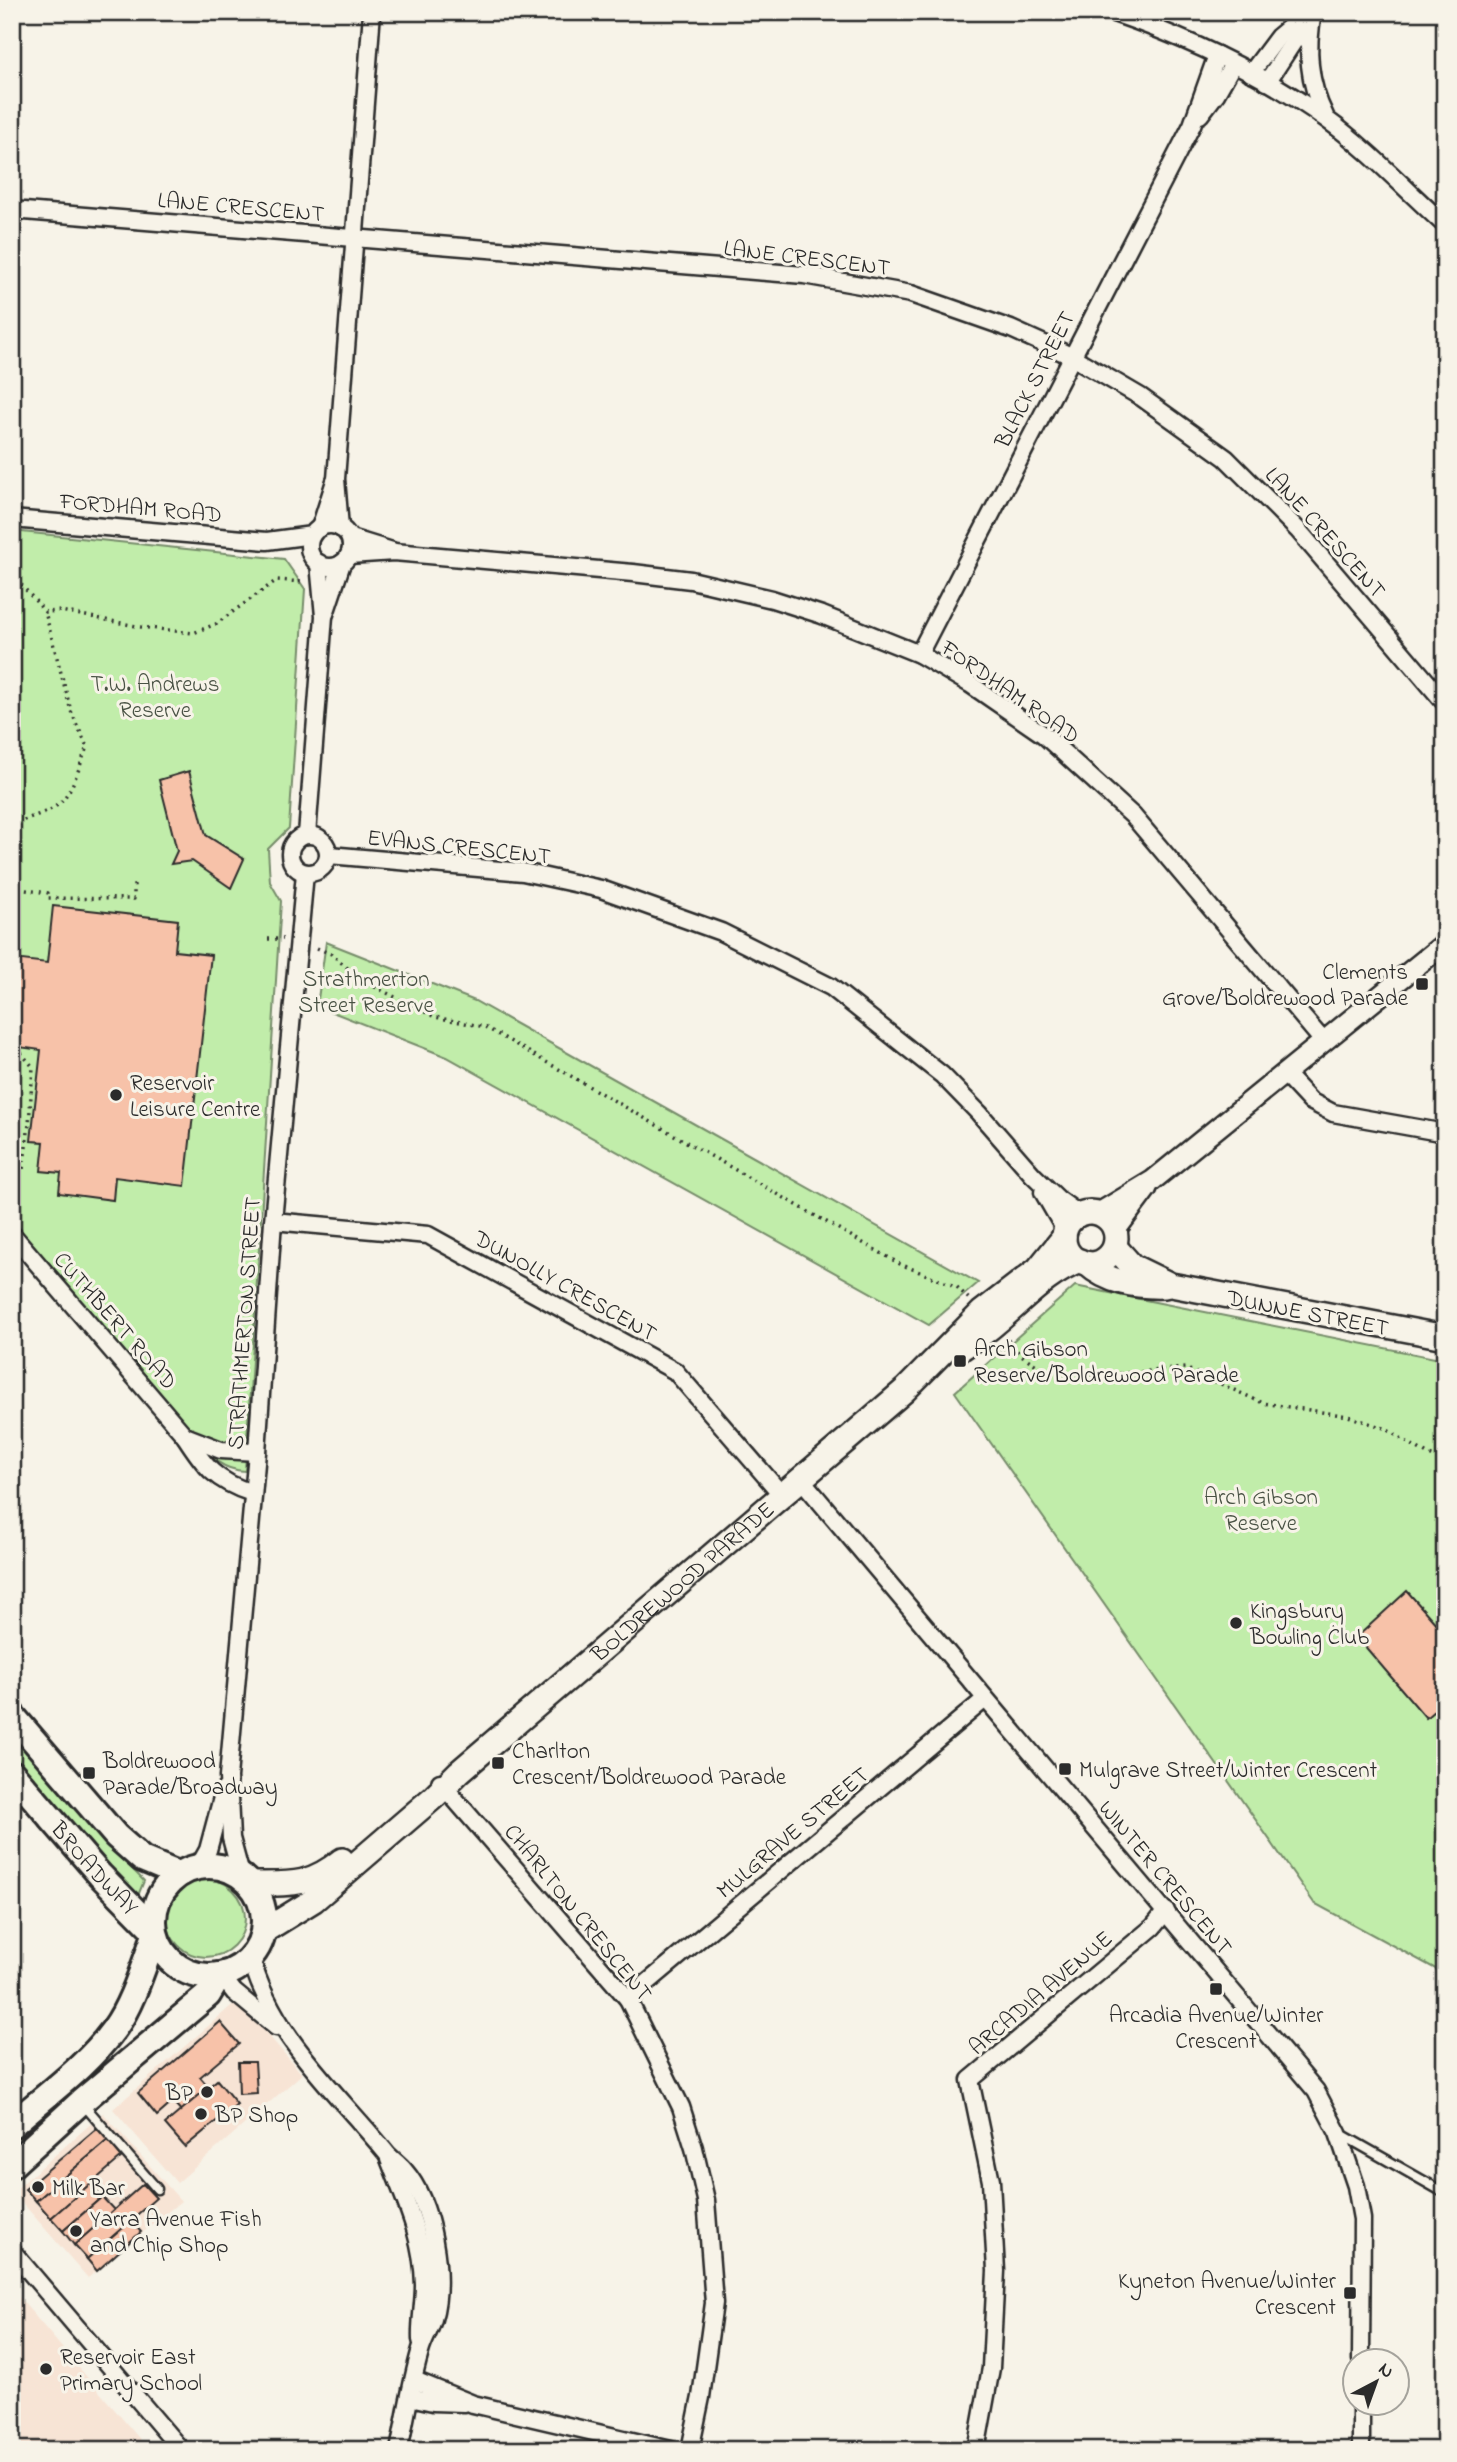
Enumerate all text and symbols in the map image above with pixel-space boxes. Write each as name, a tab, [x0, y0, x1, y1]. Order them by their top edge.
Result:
street label: LANE CRESCENT	[156, 185, 326, 232]
street label: LANE CRESCENT	[722, 233, 892, 286]
street label: BLACK STREET	[987, 306, 1085, 455]
street label: LANE CRESCENT	[1256, 460, 1392, 607]
street label: FORDHAM ROAD	[57, 486, 223, 533]
street label: FORDHAM ROAD	[933, 632, 1086, 753]
park label: T.W. Andrews Reserve	[91, 669, 219, 728]
street label: EVANS CRESCENT	[365, 822, 552, 875]
place label: Clements Grove/Boldrewood Parade	[1162, 957, 1409, 1016]
park label: Strathmerton Street Reserve	[298, 964, 435, 1023]
marker: Clements Grove/Boldrewood Parade	[1414, 976, 1430, 992]
place label: Reservoir Leisure Centre	[130, 1068, 261, 1127]
marker: Reservoir Leisure Centre	[108, 1087, 124, 1103]
street label: STRATHMERTON STREET	[220, 1196, 271, 1451]
street label: DUNOLLY CRESCENT	[466, 1223, 662, 1351]
street label: CUTHBERT ROAD	[45, 1245, 184, 1398]
street label: DUNNE STREET	[1223, 1282, 1391, 1346]
place label: Arch Gibson Reserve/Boldrewood Parade	[974, 1334, 1239, 1393]
marker: Arch Gibson Reserve/Boldrewood Parade	[952, 1353, 968, 1369]
park label: Arch Gibson Reserve	[1204, 1482, 1318, 1541]
street label: BOLDREWOOD PARADE	[584, 1495, 783, 1672]
place label: Kingsbury Bowling Club	[1249, 1596, 1369, 1656]
marker: Kingsbury Bowling Club	[1228, 1615, 1244, 1631]
place label: Charlton Crescent/Boldrewood Parade	[512, 1736, 787, 1795]
place label: Boldrewood Parade/Broadway	[102, 1746, 277, 1807]
marker: Charlton Crescent/Boldrewood Parade	[490, 1755, 506, 1771]
place label: Mulgrave Street/Winter Crescent	[1079, 1755, 1378, 1789]
street label: MULGRAVE STREET	[710, 1760, 877, 1908]
marker: Mulgrave Street/Winter Crescent	[1057, 1761, 1073, 1777]
marker: Boldrewood Parade/Broadway	[81, 1765, 97, 1781]
street label: WINTER CRESCENT	[1089, 1794, 1239, 1963]
street label: BROADWAY	[41, 1814, 145, 1924]
street label: CHARLTON CRESCENT	[495, 1818, 659, 2010]
street label: ARCADIA AVENUE	[962, 1924, 1121, 2064]
marker: Arcadia Avenue/Winter Crescent	[1208, 1981, 1224, 1997]
place label: Arcadia Avenue/Winter Crescent	[1109, 2000, 1324, 2059]
place label: BP	[165, 2078, 193, 2111]
marker: BP	[199, 2084, 215, 2100]
place label: BP Shop	[214, 2100, 298, 2133]
marker: BP Shop	[193, 2106, 209, 2122]
place label: Milk Bar	[52, 2173, 126, 2206]
marker: Milk Bar	[30, 2179, 46, 2195]
place label: Yarra Avenue Fish and Chip Shop	[90, 2204, 262, 2263]
marker: Yarra Avenue Fish and Chip Shop	[68, 2223, 84, 2239]
place label: Kyneton Avenue/Winter Crescent	[1118, 2266, 1337, 2325]
marker: Kyneton Avenue/Winter Crescent	[1342, 2285, 1358, 2301]
place label: Reservoir East Primary School	[60, 2342, 202, 2403]
north arrow	[1342, 2346, 1412, 2416]
text: N	[1372, 2357, 1399, 2386]
marker: Reservoir East Primary School	[38, 2361, 54, 2377]

